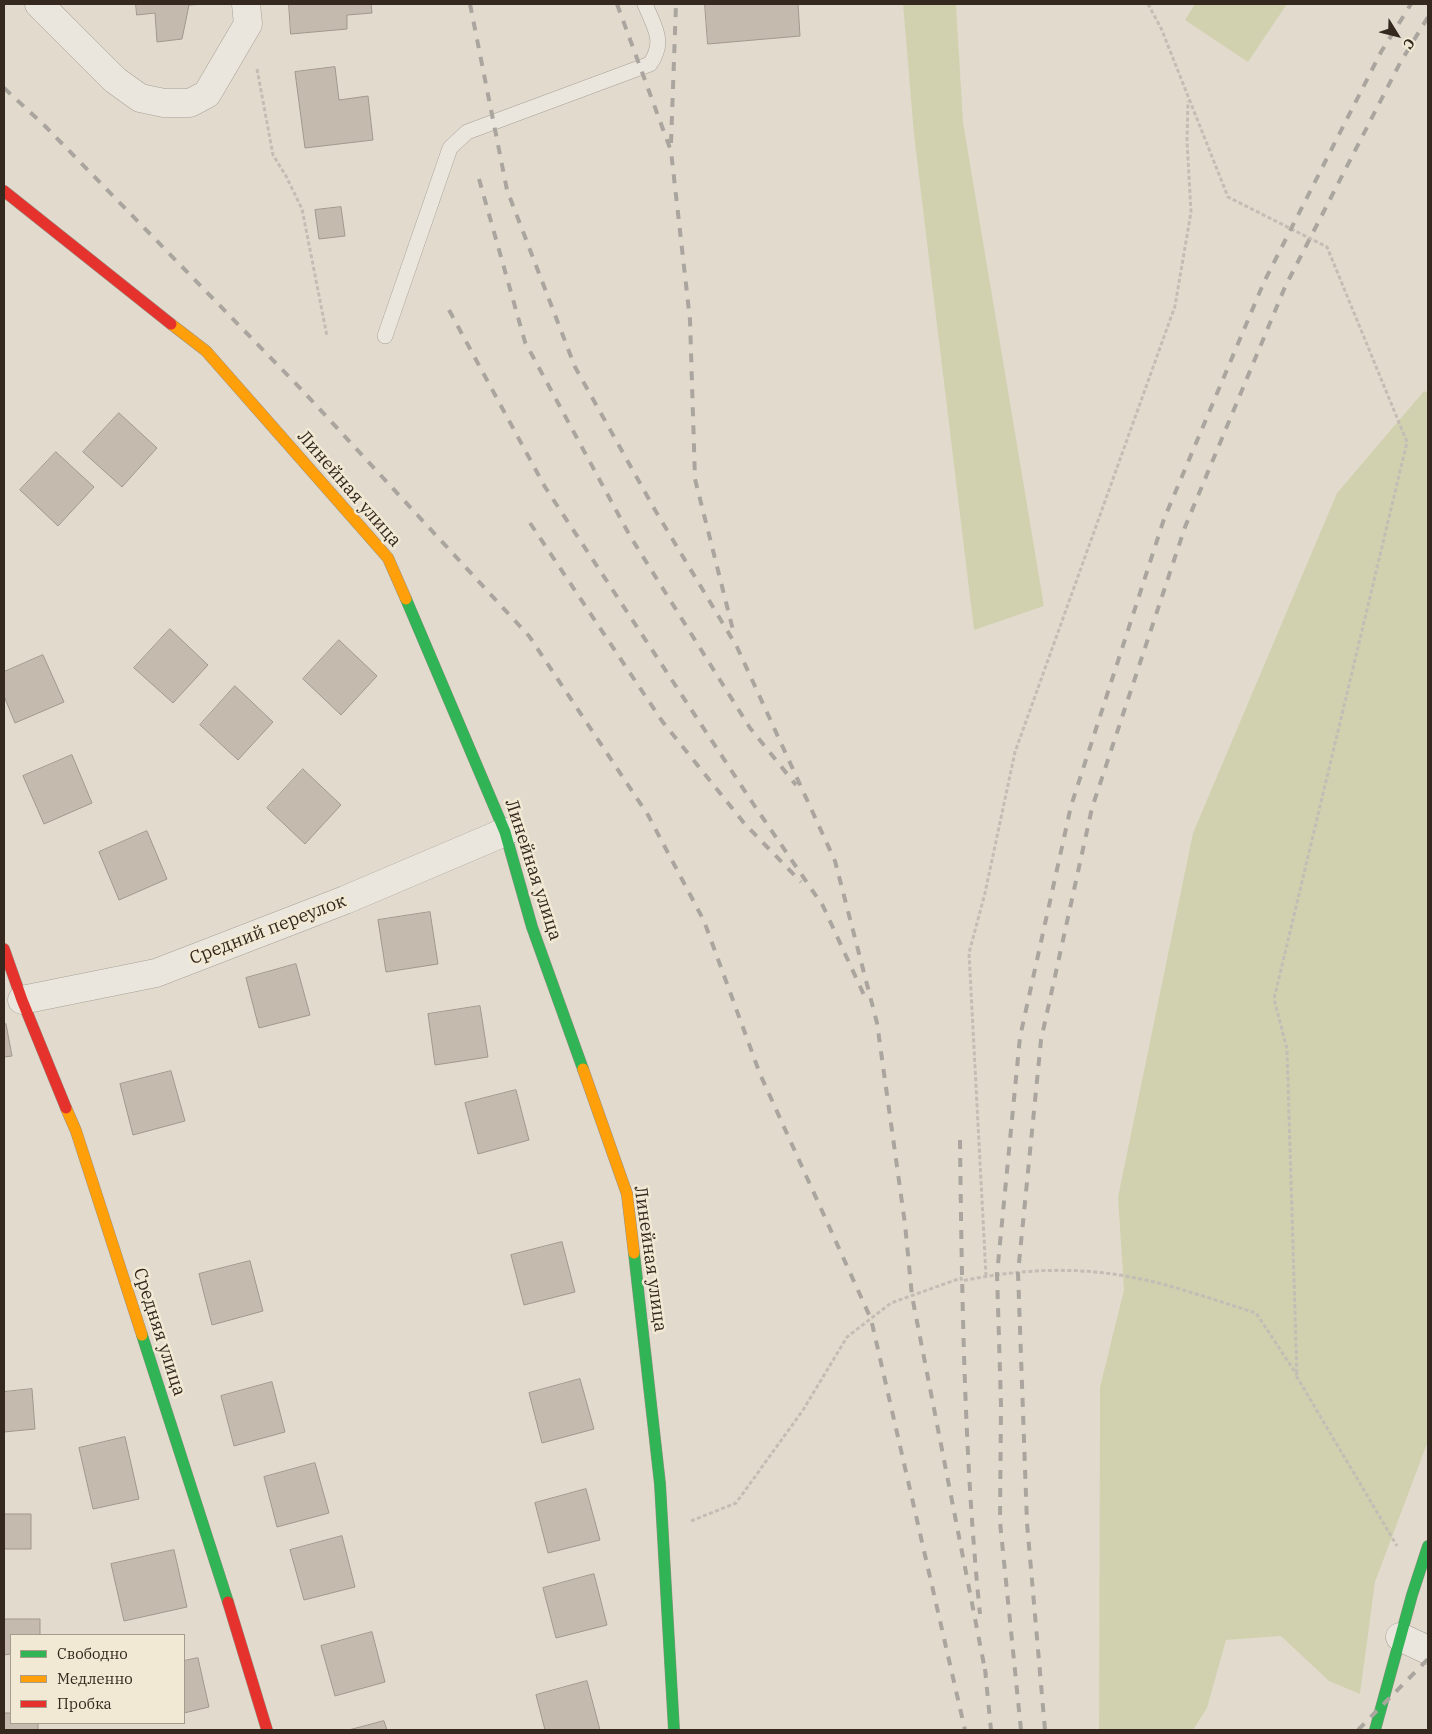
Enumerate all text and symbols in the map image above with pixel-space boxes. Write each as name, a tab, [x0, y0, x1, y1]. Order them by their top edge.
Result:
north arrow	[1372, 10, 1422, 60]
text: С	[1399, 35, 1419, 53]
street label: Линейная улица	[293, 426, 405, 552]
street label: Линейная улица	[500, 797, 566, 943]
street label: Средний переулок	[187, 890, 349, 970]
street label: Линейная улица	[629, 1185, 671, 1333]
street label: Средняя улица	[128, 1265, 190, 1399]
legend	[10, 1634, 185, 1724]
text: Свободно	[57, 1644, 128, 1663]
text: Медленно	[57, 1669, 133, 1688]
text: Пробка	[57, 1694, 112, 1713]

